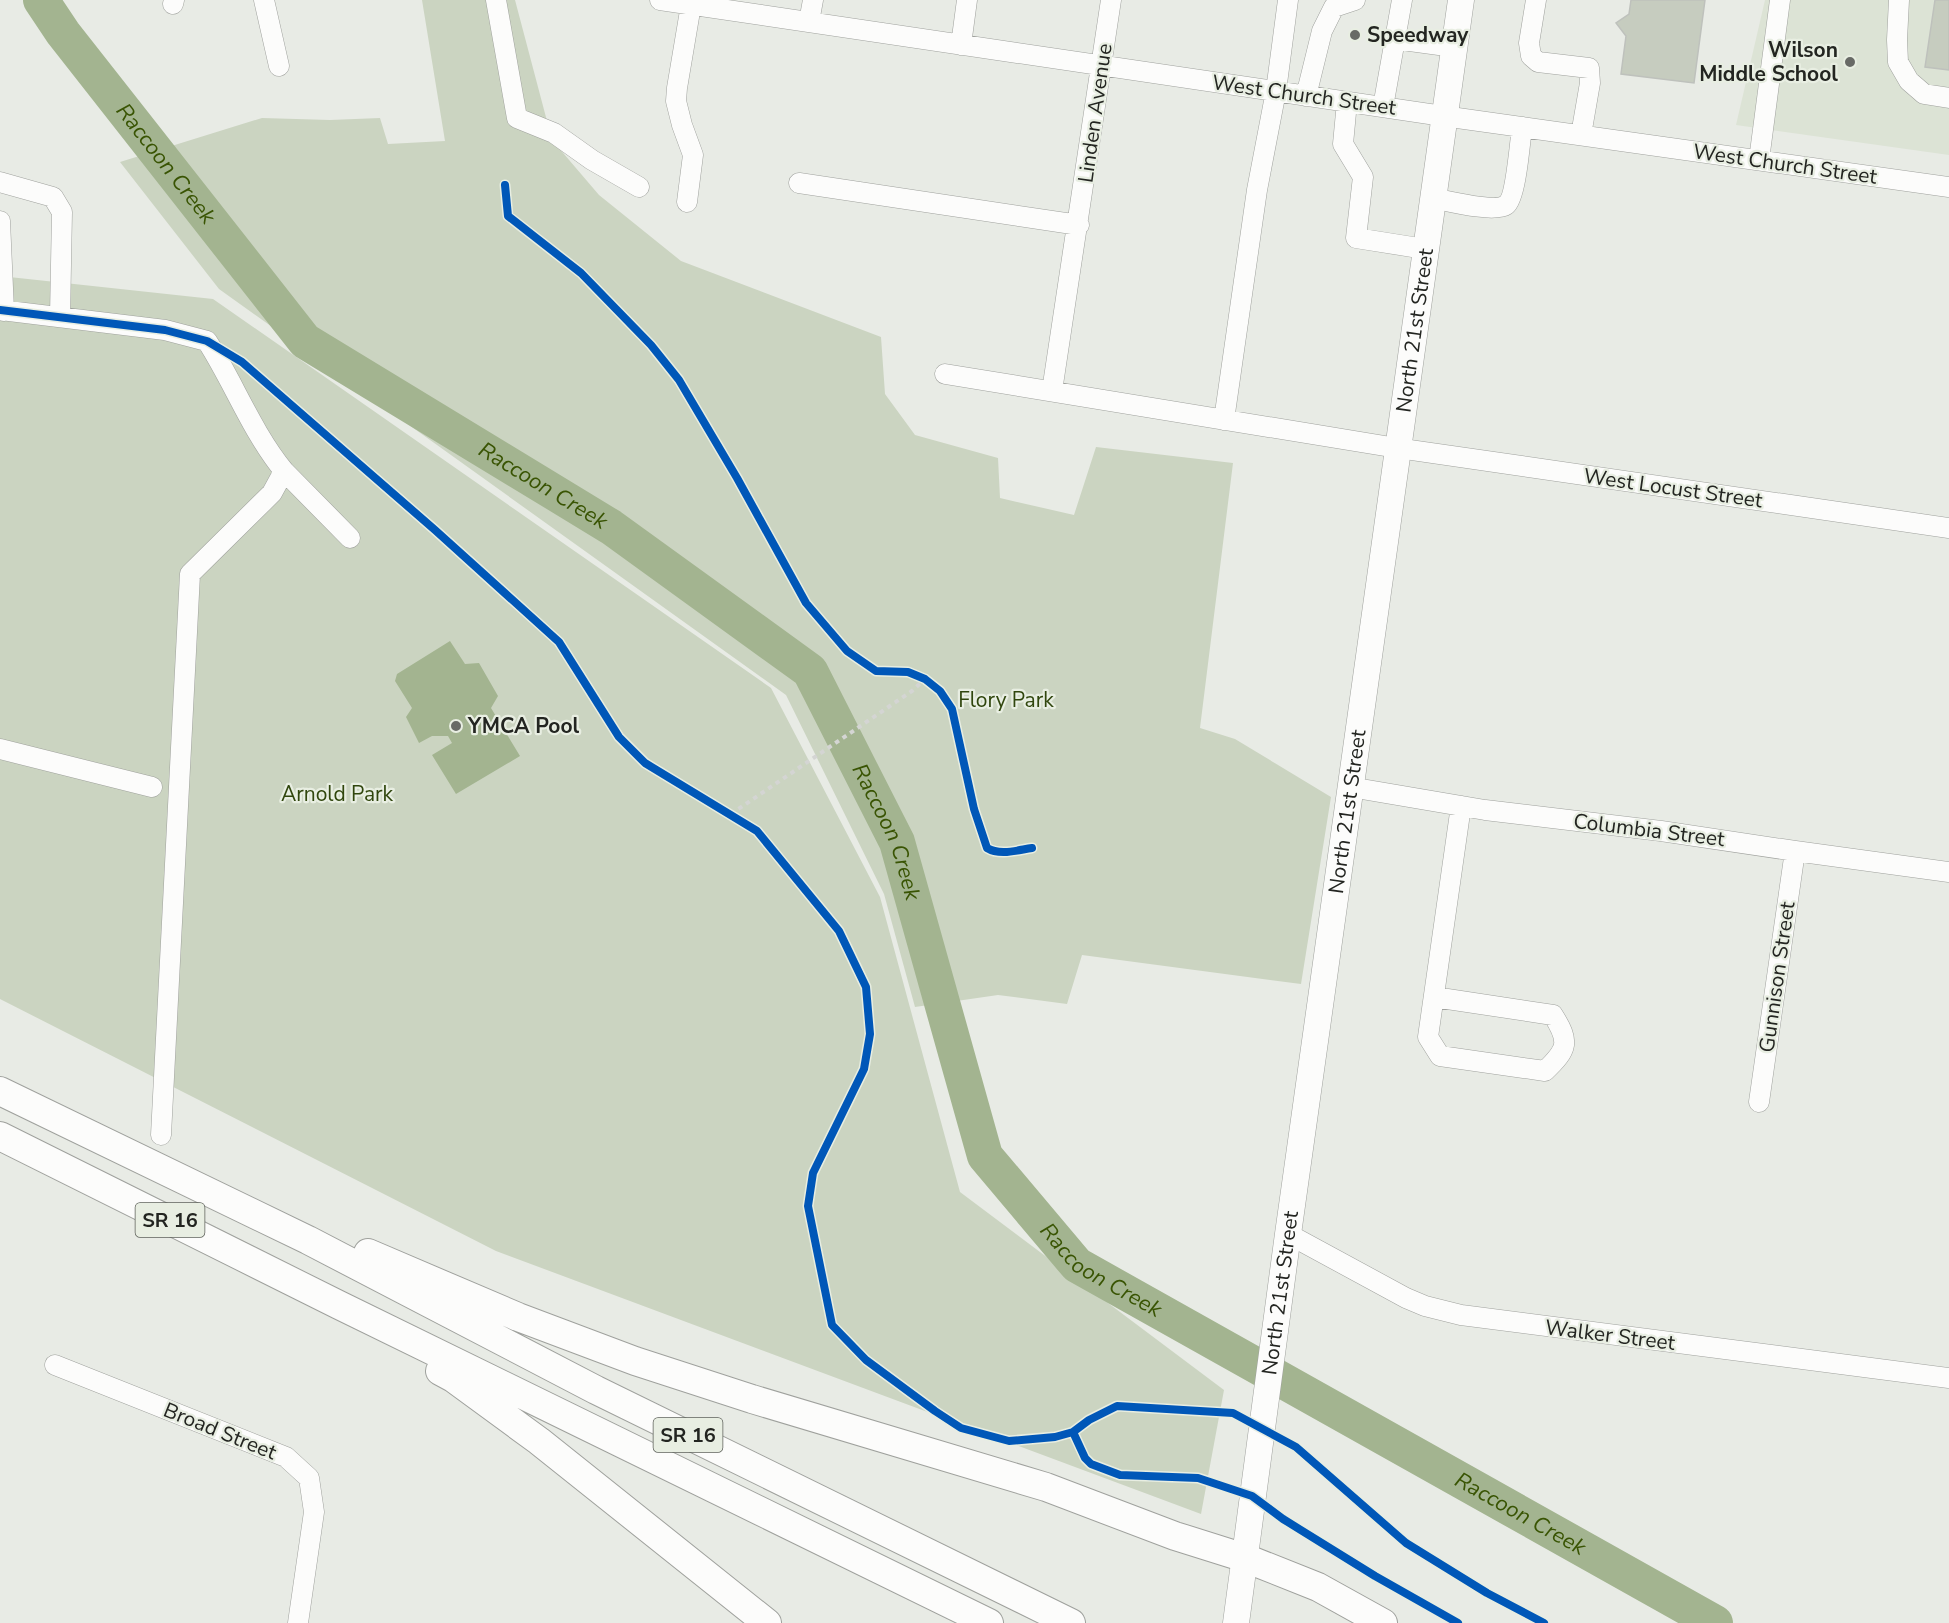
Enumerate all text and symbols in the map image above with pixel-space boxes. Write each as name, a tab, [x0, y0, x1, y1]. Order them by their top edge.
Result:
place label: Speedway	[1367, 21, 1469, 49]
marker: Speedway	[1348, 28, 1362, 42]
place label: Wilson Middle School	[1699, 36, 1838, 88]
street label: Linden Avenue	[1071, 42, 1119, 184]
marker: Wilson Middle School	[1843, 55, 1857, 69]
street label: West Church Street	[1210, 68, 1398, 122]
water label: Raccoon Creek	[109, 97, 223, 231]
street label: West Church Street	[1691, 137, 1879, 191]
street label: North 21st Street	[1389, 246, 1440, 414]
water label: Raccoon Creek	[473, 435, 614, 537]
street label: West Locust Street	[1582, 462, 1765, 515]
park label: Flory Park	[958, 686, 1054, 714]
place label: YMCA Pool	[467, 712, 580, 740]
marker: YMCA Pool	[449, 719, 463, 733]
street label: North 21st Street	[1322, 727, 1373, 895]
water label: Raccoon Creek	[845, 759, 928, 905]
park label: Arnold Park	[281, 780, 394, 808]
street label: Columbia Street	[1572, 807, 1727, 853]
street label: Gunnison Street	[1753, 899, 1802, 1054]
road number: SR 16	[136, 1203, 204, 1237]
street label: North 21st Street	[1255, 1208, 1305, 1377]
water label: Raccoon Creek	[1033, 1217, 1168, 1325]
street label: Walker Street	[1543, 1313, 1677, 1357]
street label: Broad Street	[159, 1396, 281, 1467]
road number: SR 16	[654, 1418, 722, 1452]
water label: Raccoon Creek	[1449, 1465, 1592, 1563]

